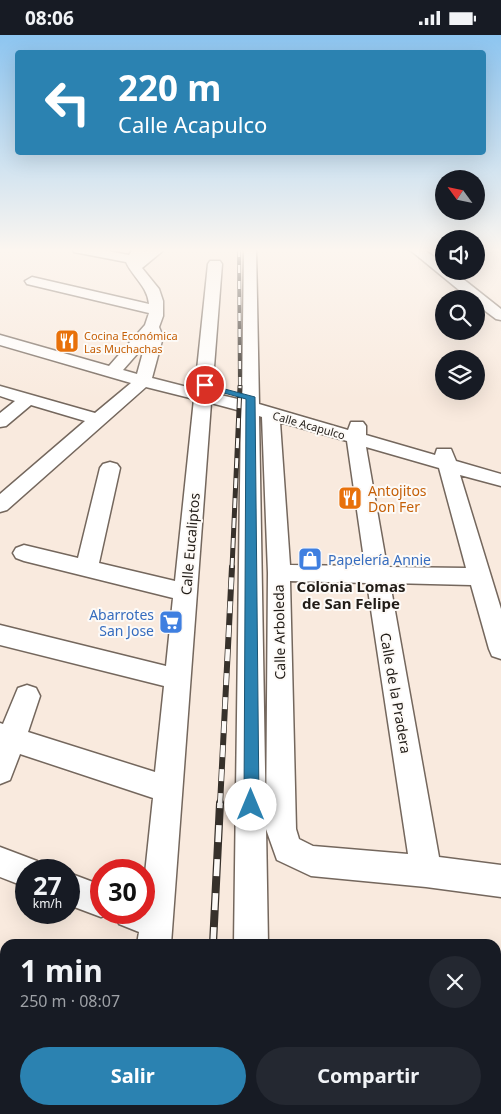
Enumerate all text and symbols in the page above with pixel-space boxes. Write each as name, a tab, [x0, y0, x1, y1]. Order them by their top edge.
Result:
text: 08:06	[25, 5, 74, 31]
text: 220 m	[118, 64, 221, 111]
icon: left	[35, 70, 100, 135]
text: Calle Acapulco	[118, 109, 267, 139]
north arrow	[435, 170, 485, 220]
map controls	[435, 170, 485, 400]
button: sound	[435, 230, 485, 280]
button: search	[435, 290, 485, 340]
restaurant icon: Cocina Económica Las Muchachas	[54, 328, 80, 354]
place label: Cocina Económica Las Muchachas	[84, 328, 178, 356]
button: layers	[435, 350, 485, 400]
pin	[184, 364, 226, 406]
icon: arrive	[191, 371, 219, 399]
street label: Calle Acapulco	[271, 407, 347, 443]
place label: Antojitos Don Fer	[368, 481, 427, 516]
restaurant icon: Antojitos Don Fer	[337, 485, 363, 511]
street label: Calle Eucaliptos	[176, 492, 204, 596]
shop icon: Papelería Annie	[297, 546, 323, 572]
place label: Papelería Annie	[328, 550, 431, 569]
district label: Colonia Lomas de San Felipe	[297, 576, 405, 613]
street label: Calle Arboleda	[269, 584, 289, 680]
place label: Abarrotes San Jose	[89, 605, 154, 640]
supermarket icon: Abarrotes San Jose	[158, 609, 184, 635]
street label: Calle de la Pradera	[376, 631, 416, 755]
position arrow	[224, 778, 276, 830]
speed limit sign: 30	[90, 859, 155, 924]
text: 27	[33, 868, 62, 902]
text: km/h	[33, 895, 62, 912]
text: 1 min	[20, 950, 103, 991]
button: close	[429, 956, 481, 1008]
text: 250 m · 08:07	[20, 990, 120, 1012]
button: Salir	[20, 1047, 246, 1105]
button: Compartir	[256, 1047, 481, 1105]

